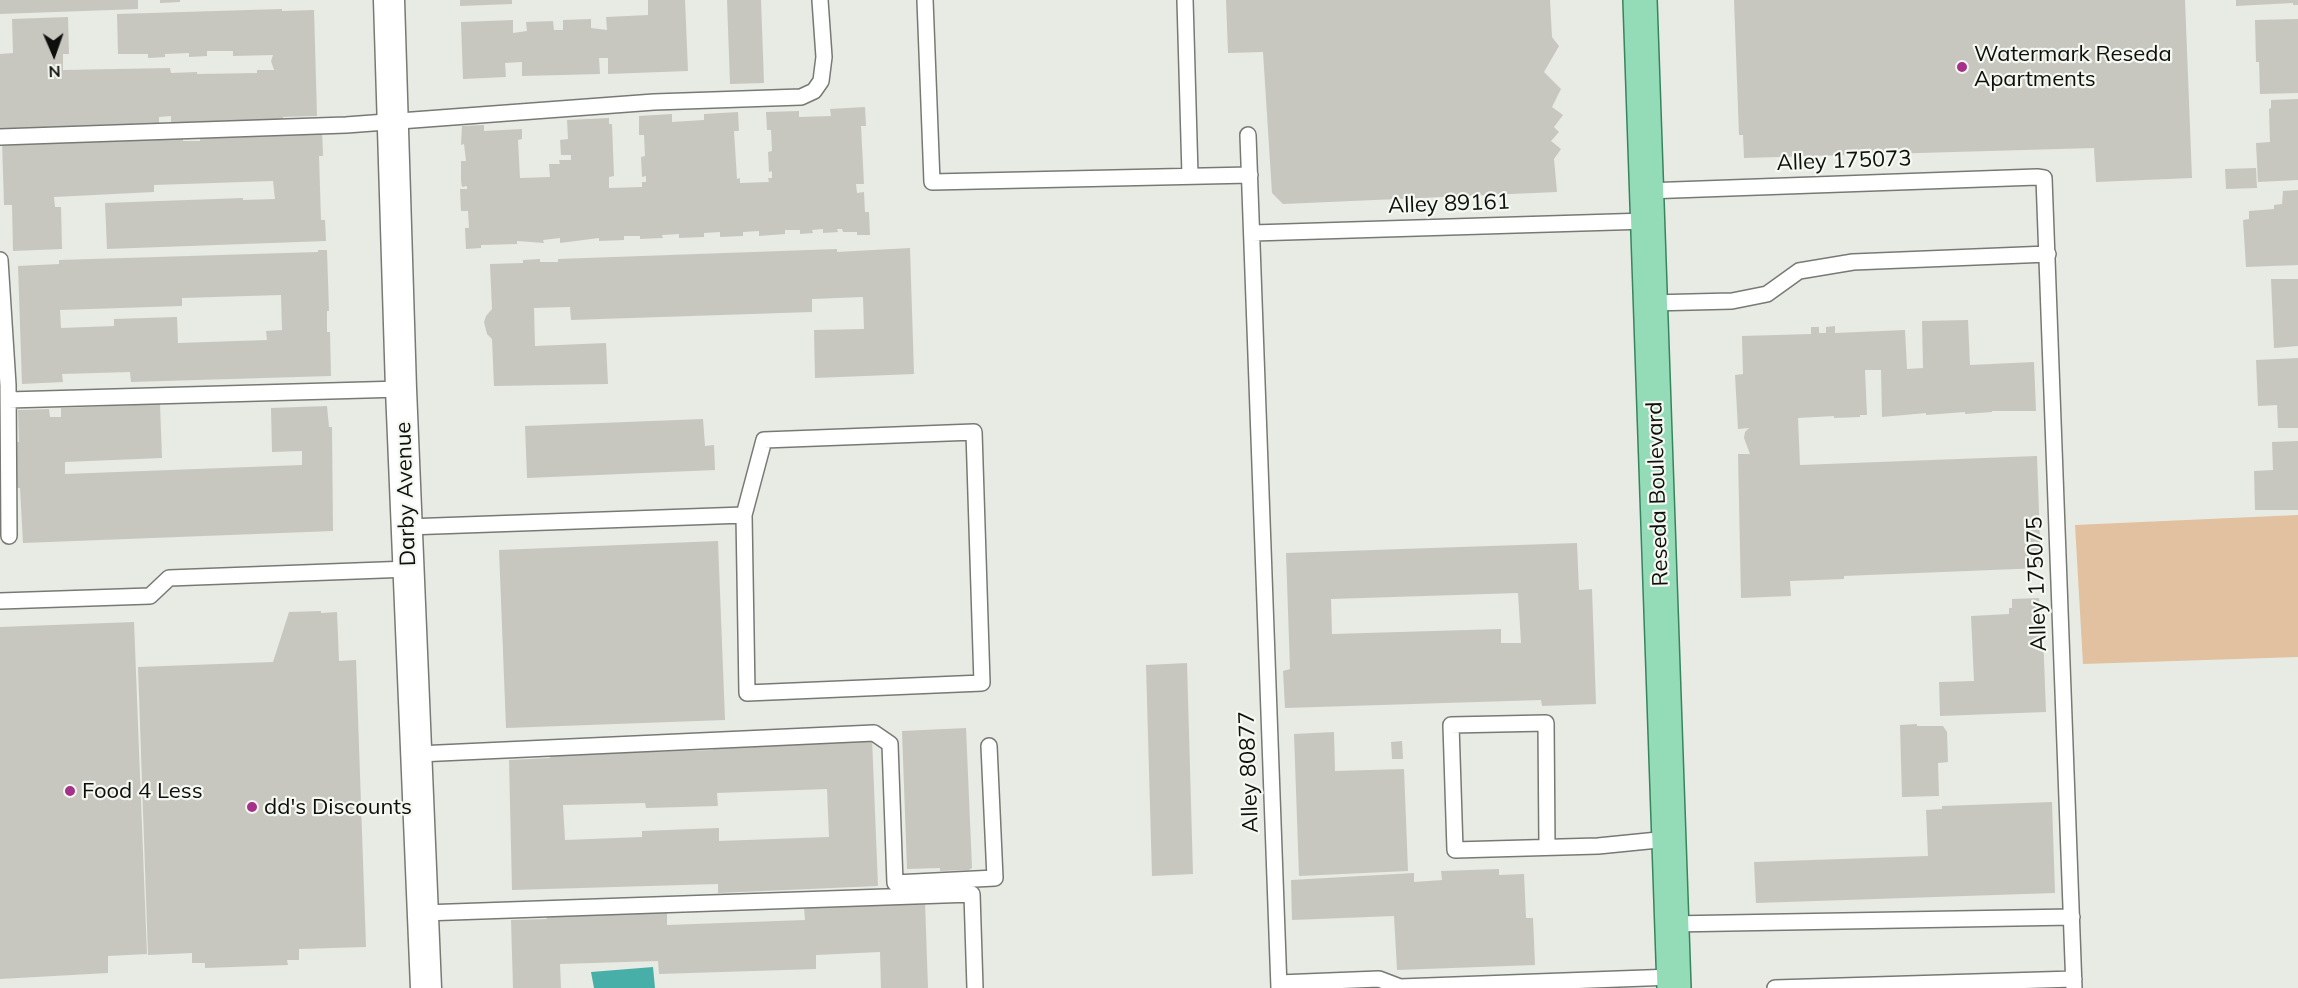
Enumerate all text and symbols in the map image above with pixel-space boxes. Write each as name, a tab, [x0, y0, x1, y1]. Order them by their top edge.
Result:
north arrow	[24, 24, 84, 84]
place label: Watermark Reseda Apartments	[1974, 41, 2172, 92]
marker: Watermark Reseda Apartments	[1955, 60, 1969, 74]
text: N	[48, 62, 61, 82]
street label: Alley 175073	[1776, 145, 1912, 177]
street label: Alley 89161	[1388, 189, 1510, 219]
street label: Reseda Boulevard	[1642, 401, 1674, 587]
street label: Darby Avenue	[390, 421, 422, 567]
street label: Alley 175075	[2021, 516, 2053, 652]
street label: Alley 80877	[1234, 711, 1264, 833]
place label: Food 4 Less	[82, 778, 203, 804]
marker: Food 4 Less	[63, 784, 77, 798]
place label: dd's Discounts	[264, 794, 412, 820]
marker: dd's Discounts	[245, 800, 259, 814]

